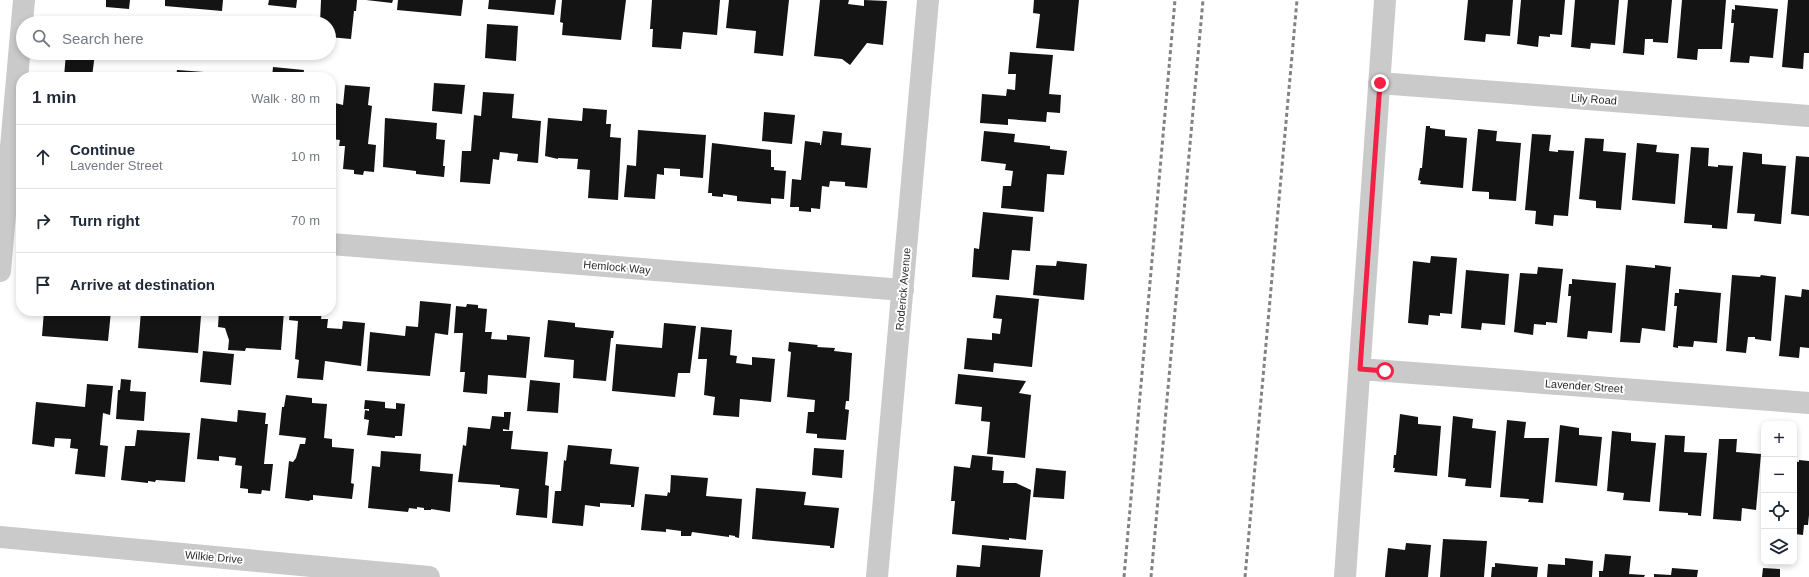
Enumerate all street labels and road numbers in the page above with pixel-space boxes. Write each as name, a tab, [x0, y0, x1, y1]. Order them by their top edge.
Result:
street label: Lily Road	[1571, 91, 1617, 107]
street label: Roderick Avenue	[893, 247, 913, 331]
street label: Hemlock Way	[583, 258, 652, 276]
street label: Lavender Street	[1545, 377, 1623, 395]
street label: Wilkie Drive	[185, 548, 243, 566]

